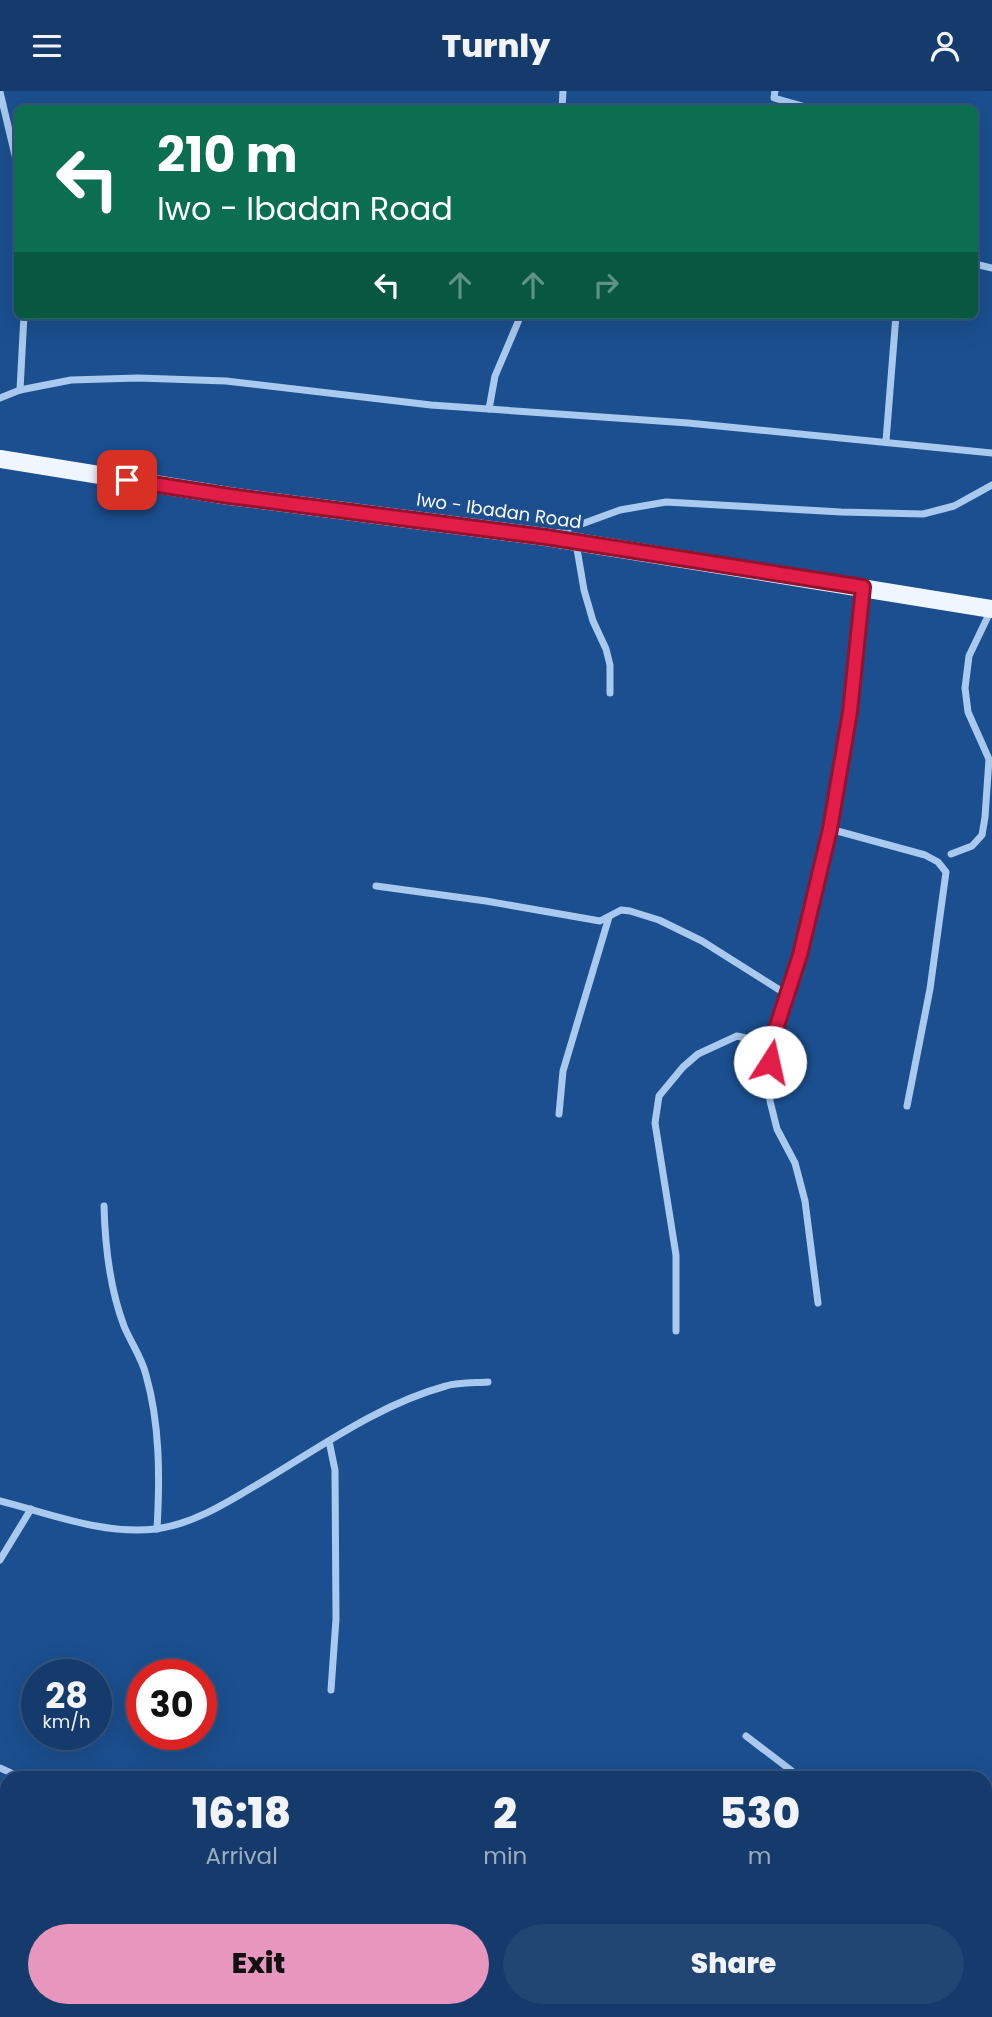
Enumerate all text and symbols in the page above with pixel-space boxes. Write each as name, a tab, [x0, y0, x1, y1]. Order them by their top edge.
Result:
text: Turnly	[442, 23, 550, 68]
icon: menu	[28, 27, 66, 65]
icon: person	[926, 27, 964, 65]
text: 210 m	[157, 121, 298, 189]
icon: left	[42, 133, 133, 224]
text: Iwo - Ibadan Road	[157, 186, 453, 231]
icon: left	[368, 266, 406, 304]
icon: ahead	[441, 266, 479, 304]
icon: ahead	[514, 266, 552, 304]
icon: right	[587, 266, 625, 304]
pin	[97, 450, 157, 510]
icon: arrive	[108, 461, 146, 499]
street label: Iwo - Ibadan Road	[415, 487, 583, 534]
position arrow	[733, 1025, 807, 1099]
speed limit sign: 30	[126, 1659, 217, 1750]
text: 28	[45, 1671, 88, 1720]
text: km/h	[43, 1709, 90, 1734]
text: 16:18	[192, 1784, 291, 1843]
text: 2	[493, 1784, 517, 1843]
text: 530	[719, 1784, 800, 1843]
text: Arrival	[205, 1840, 278, 1872]
text: min	[483, 1840, 527, 1872]
text: m	[748, 1840, 772, 1872]
button: Exit	[28, 1924, 489, 2004]
button: Share	[503, 1924, 964, 2004]

